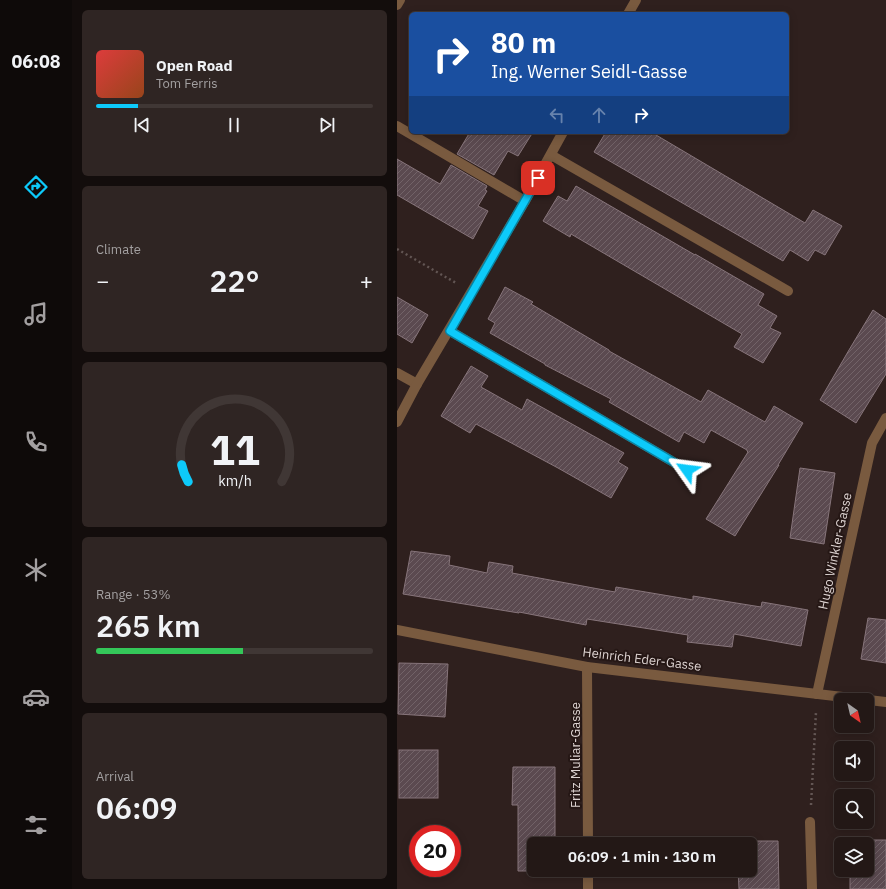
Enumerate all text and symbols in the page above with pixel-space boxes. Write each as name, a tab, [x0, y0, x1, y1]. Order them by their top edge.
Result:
text: 80 m	[491, 24, 556, 61]
icon: right	[425, 28, 477, 80]
text: 06:08	[11, 50, 61, 73]
text: Open Road	[156, 56, 233, 75]
text: Ing. Werner Seidl-Gasse	[491, 60, 687, 83]
text: Tom Ferris	[156, 75, 218, 92]
icon: left	[546, 104, 568, 126]
icon: ahead	[588, 104, 610, 126]
icon: right	[630, 104, 652, 126]
icon: previous	[131, 114, 153, 136]
icon: pause	[223, 114, 245, 136]
icon: next	[316, 114, 338, 136]
pin	[521, 161, 555, 195]
icon: arrive	[527, 167, 549, 189]
icon: directions	[22, 173, 50, 201]
text: Climate	[96, 241, 141, 258]
text: 22°	[209, 261, 260, 300]
text: −	[96, 266, 109, 295]
text: +	[360, 266, 373, 295]
icon: music	[22, 300, 50, 328]
text: 11	[210, 422, 259, 476]
icon: phone	[22, 428, 50, 456]
position arrow	[666, 449, 708, 491]
text: km/h	[218, 471, 251, 490]
street label: Hugo Winkler-Gasse	[814, 491, 856, 611]
icon: climate	[22, 556, 50, 584]
text: Range · 53%	[96, 586, 170, 603]
text: 265 km	[96, 606, 201, 645]
street label: Heinrich Eder-Gasse	[582, 643, 702, 675]
icon: car	[22, 683, 50, 711]
north arrow	[834, 693, 874, 733]
map controls	[834, 693, 874, 877]
street label: Fritz Muliar-Gasse	[567, 702, 584, 808]
button: sound	[834, 741, 874, 781]
text: Arrival	[96, 768, 134, 785]
text: 06:09	[96, 788, 178, 827]
button: search	[834, 789, 874, 829]
icon: filters	[22, 811, 50, 839]
speed limit sign: 20	[409, 825, 461, 877]
button: layers	[834, 837, 874, 877]
text: 06:09 · 1 min · 130 m	[568, 847, 716, 866]

